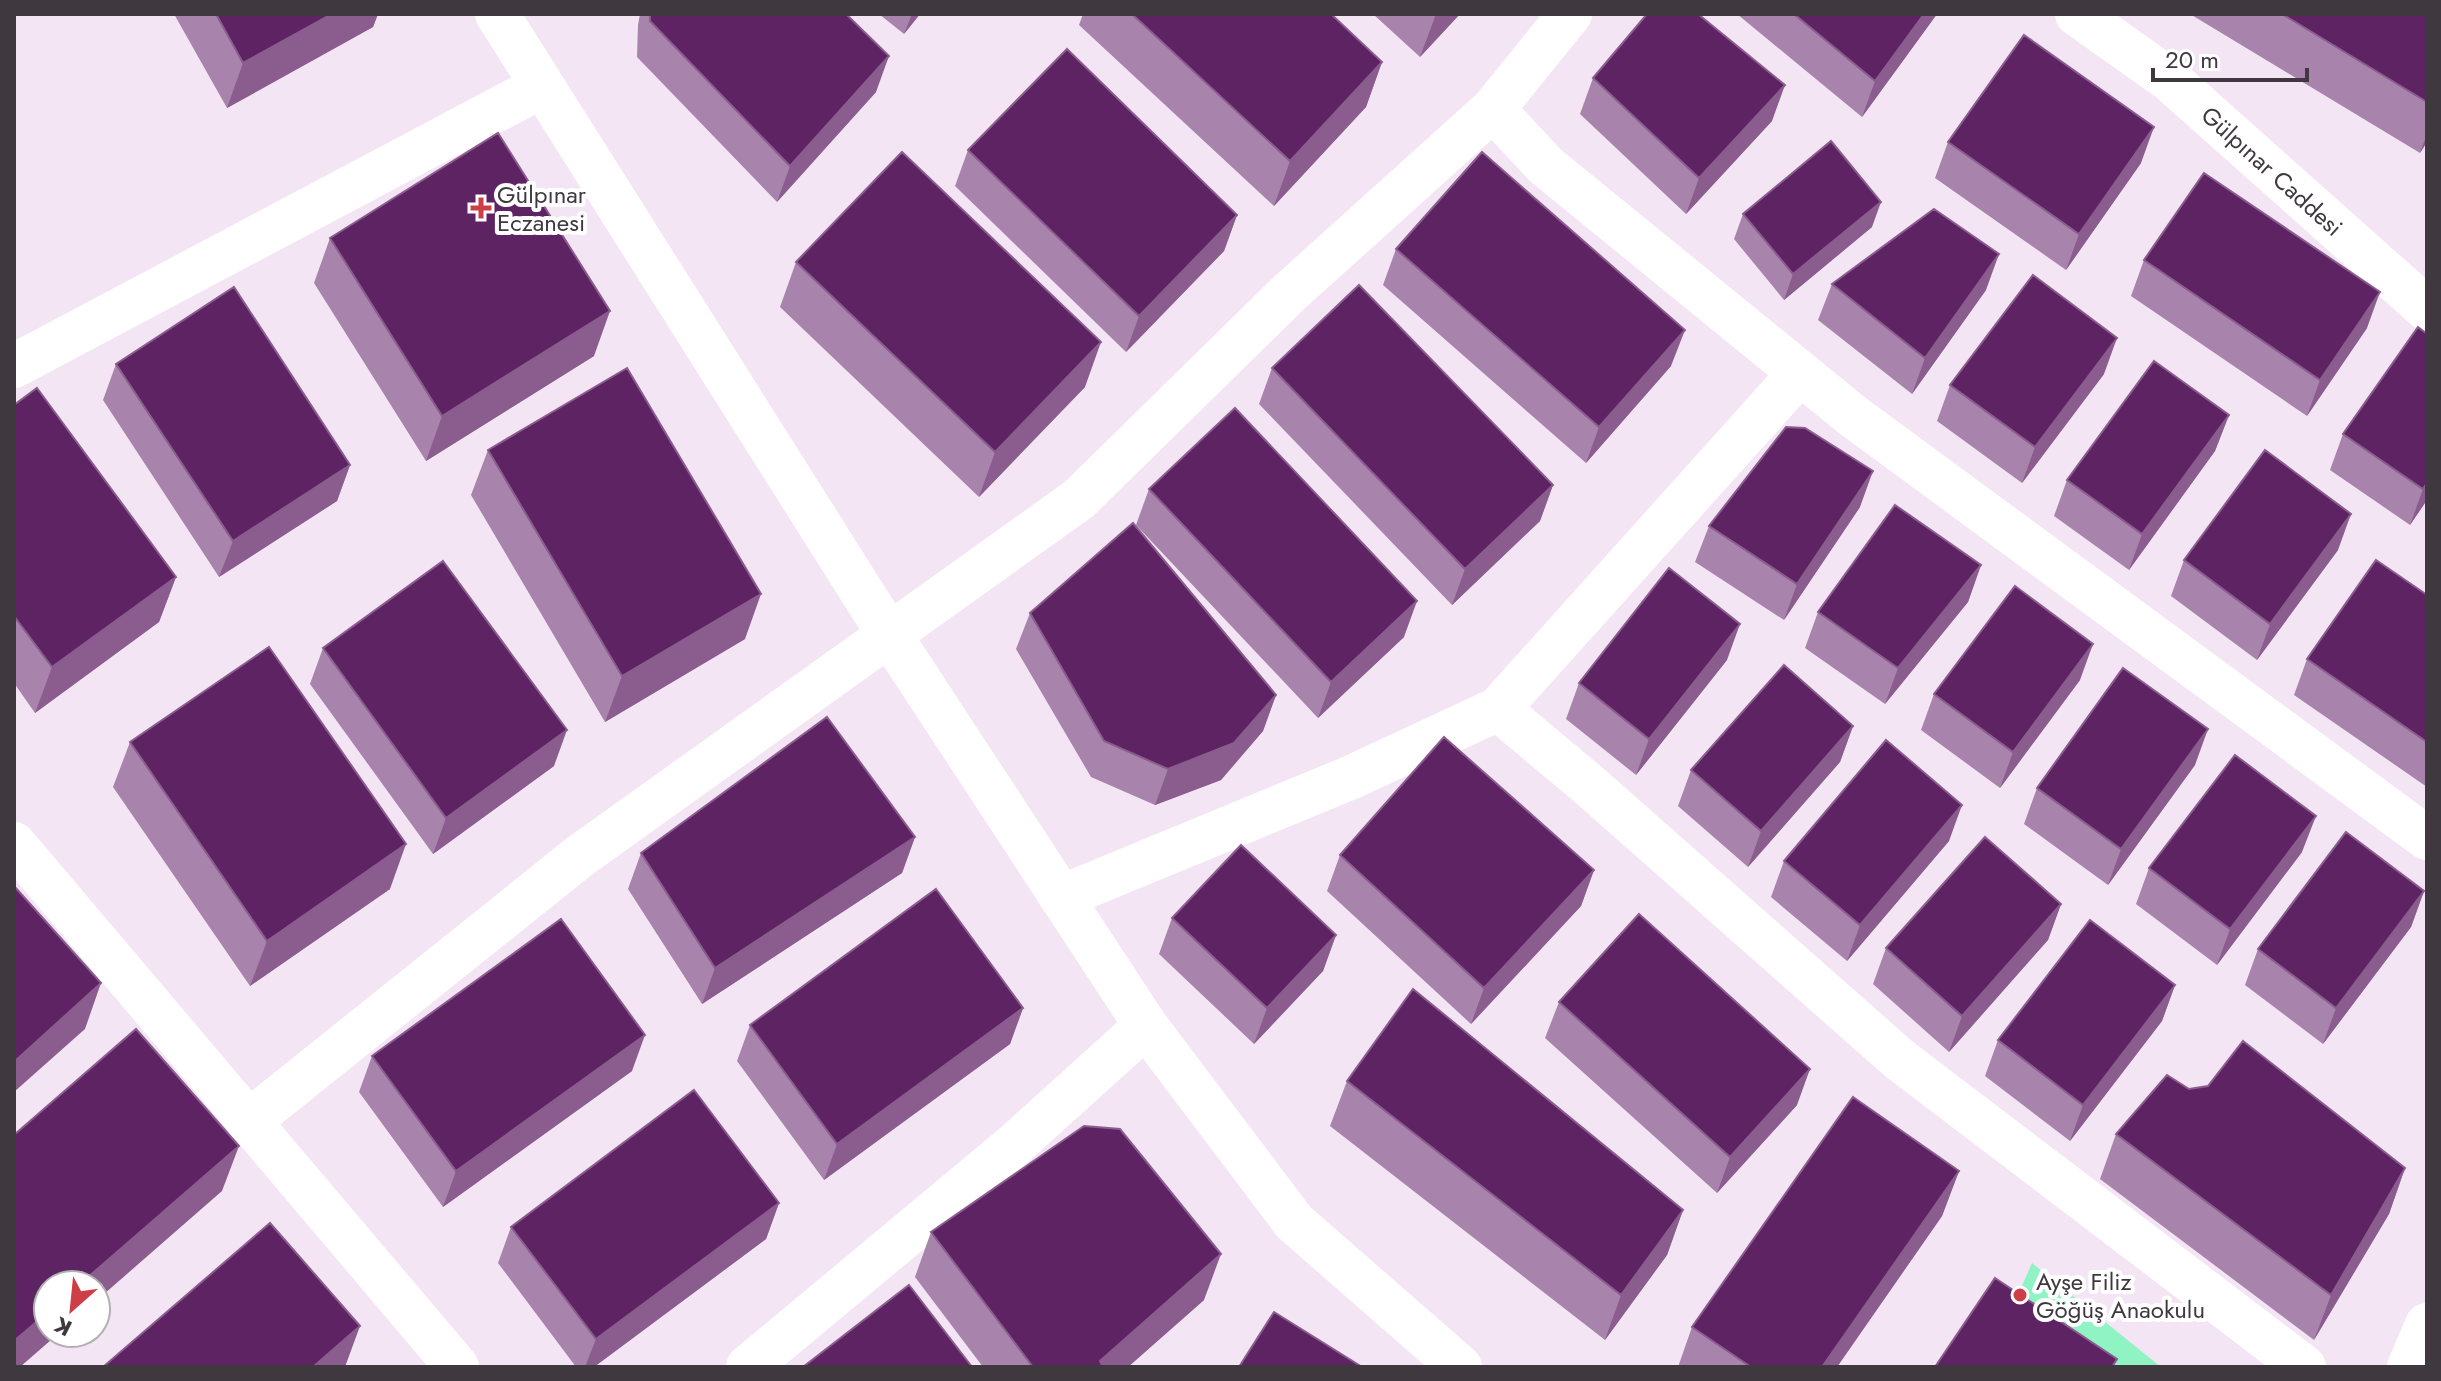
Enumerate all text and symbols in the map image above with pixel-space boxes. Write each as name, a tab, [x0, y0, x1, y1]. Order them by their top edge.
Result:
scale bar	[2153, 32, 2307, 82]
text: 20 m	[2165, 42, 2219, 77]
street label: Gülpınar Caddesi	[2193, 98, 2351, 244]
place label: Gülpınar Eczanesi	[497, 177, 587, 240]
marker: Gülpınar Eczanesi	[472, 199, 490, 217]
place label: Ayşe Filiz Göğüş Anaokulu	[2036, 1264, 2205, 1327]
north arrow	[32, 1269, 112, 1349]
marker: Ayşe Filiz Göğüş Anaokulu	[2011, 1286, 2029, 1304]
text: K	[48, 1309, 77, 1345]

